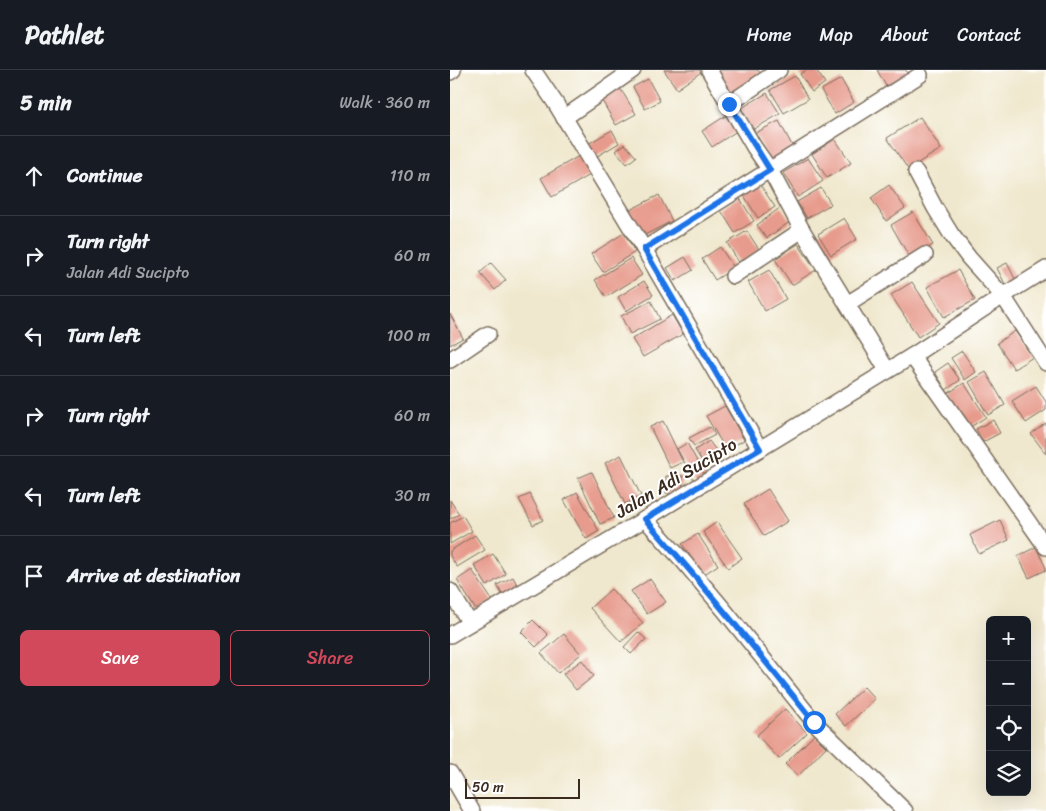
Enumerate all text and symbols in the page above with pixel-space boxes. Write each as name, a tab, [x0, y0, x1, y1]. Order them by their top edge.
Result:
text: Pathlet	[25, 14, 104, 56]
text: Home	[747, 19, 792, 51]
text: Map	[820, 19, 853, 51]
text: About	[881, 19, 929, 51]
text: Contact	[957, 19, 1021, 51]
text: 5 min	[20, 84, 72, 122]
text: Walk · 360 m	[340, 88, 430, 117]
route end	[718, 93, 741, 116]
text: Continue	[67, 159, 143, 192]
text: 110 m	[390, 161, 430, 190]
icon: ahead	[20, 162, 48, 190]
text: Turn right	[67, 225, 149, 258]
text: 60 m	[394, 241, 430, 270]
icon: right	[20, 242, 48, 270]
text: Jalan Adi Sucipto	[67, 258, 189, 287]
text: Turn left	[67, 319, 140, 352]
text: 100 m	[386, 321, 430, 350]
icon: left	[20, 322, 48, 350]
text: Turn right	[67, 399, 149, 432]
text: 60 m	[394, 401, 430, 430]
icon: right	[20, 402, 48, 430]
street label: Jalan Adi Sucipto	[608, 429, 743, 528]
text: Turn left	[67, 479, 140, 512]
text: 30 m	[395, 481, 430, 510]
icon: left	[20, 482, 48, 510]
text: Arrive at destination	[67, 559, 240, 592]
icon: arrive	[20, 562, 48, 590]
map controls	[986, 616, 1031, 796]
button: +	[986, 616, 1031, 661]
button: Save	[20, 630, 220, 686]
button: Share	[230, 630, 430, 686]
button: −	[986, 661, 1031, 706]
button: locate	[986, 706, 1031, 751]
route start	[803, 711, 826, 734]
button: layers	[986, 751, 1031, 796]
text: 50 m	[472, 775, 504, 800]
scale bar	[465, 776, 580, 799]

